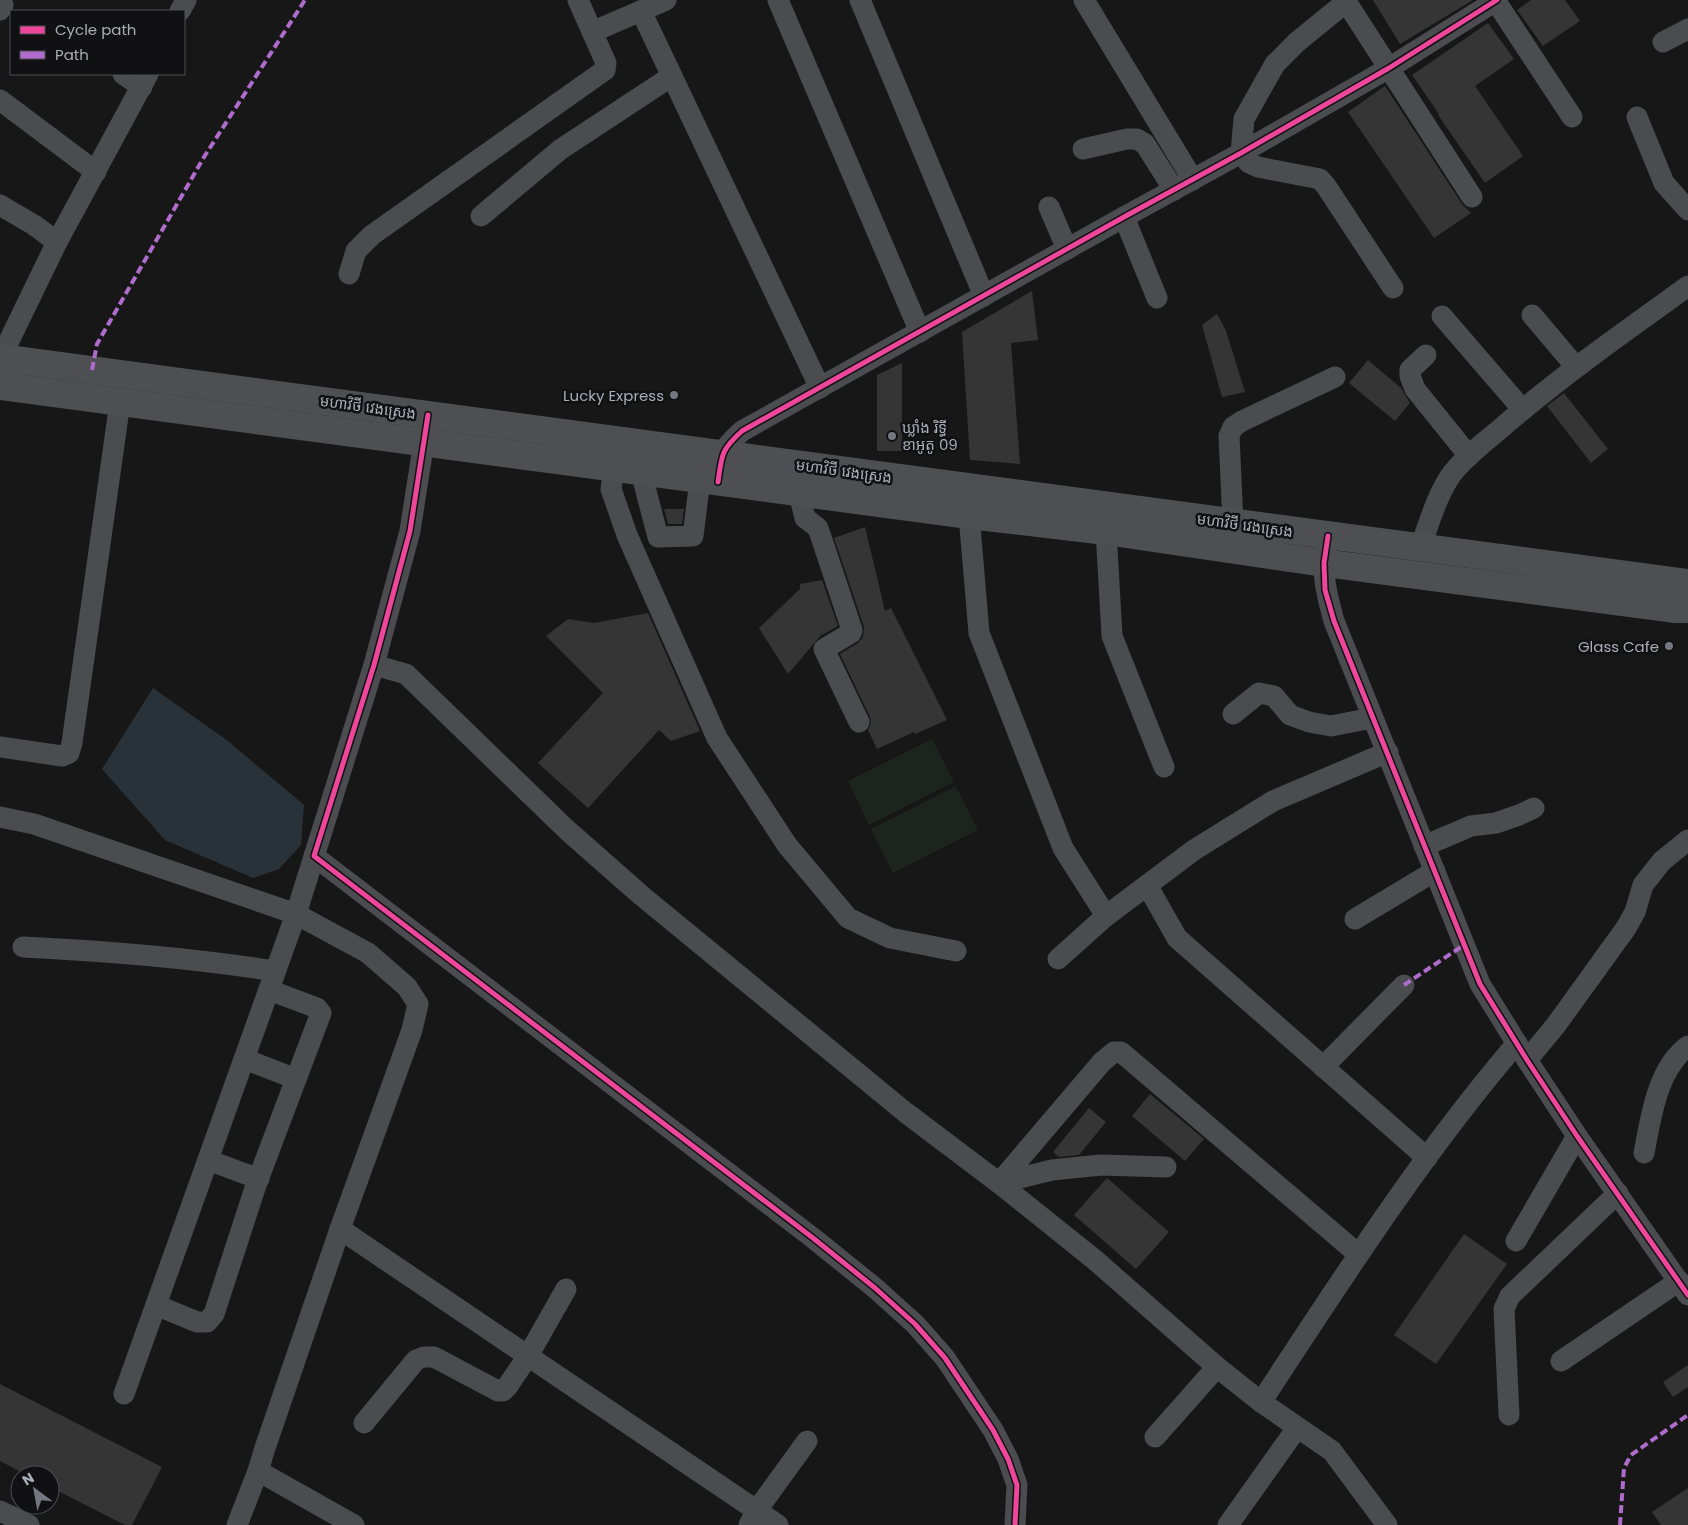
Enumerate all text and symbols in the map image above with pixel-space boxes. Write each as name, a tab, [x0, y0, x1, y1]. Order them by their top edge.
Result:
legend	[10, 10, 185, 75]
text: Cycle path	[55, 19, 136, 40]
text: Path	[55, 44, 89, 65]
place label: Lucky Express	[563, 385, 664, 406]
marker: Lucky Express	[668, 389, 680, 401]
street label: មហាវិថី វេងស្រេង	[319, 390, 417, 424]
place label: ឃ្លាំង រិទ្ធី ខាអូតូ 09	[902, 417, 958, 455]
marker: ឃ្លាំង រិទ្ធី ខាអូតូ 09	[886, 430, 898, 442]
street label: មហាវិថី វេងស្រេង	[795, 454, 893, 488]
street label: មហាវិថី វេងស្រេង	[1196, 508, 1294, 542]
place label: Glass Cafe	[1578, 636, 1659, 657]
marker: Glass Cafe	[1663, 640, 1675, 652]
north arrow	[10, 1465, 60, 1515]
text: N	[18, 1468, 38, 1490]

